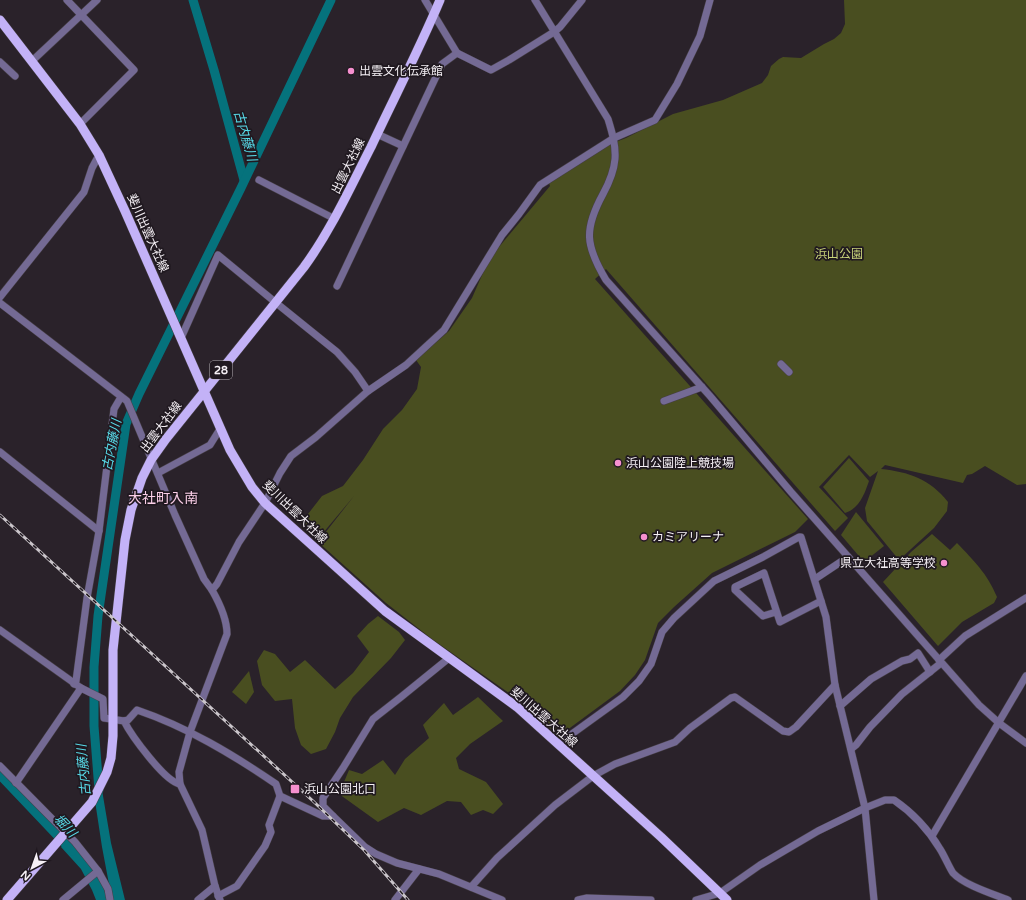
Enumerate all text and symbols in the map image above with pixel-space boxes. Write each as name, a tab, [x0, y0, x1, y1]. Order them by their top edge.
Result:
place label: 出雲文化伝承館	[359, 64, 443, 78]
marker: 出雲文化伝承館	[346, 66, 356, 76]
water label: 古内藤川	[230, 109, 260, 165]
street label: 出雲大社線	[329, 136, 367, 196]
street label: 斐川出雲大社線	[125, 192, 171, 274]
park label: 浜山公園	[815, 247, 863, 261]
road number: 28	[210, 361, 232, 379]
street label: 出雲大社線	[137, 399, 185, 455]
water label: 古内藤川	[99, 416, 125, 472]
place label: 浜山公園陸上競技場	[626, 456, 734, 470]
marker: 浜山公園陸上競技場	[613, 458, 623, 468]
street label: 斐川出雲大社線	[260, 478, 330, 546]
district label: 大社町入南	[128, 490, 198, 507]
place label: カミアリーナ	[652, 530, 724, 544]
marker: カミアリーナ	[639, 532, 649, 542]
place label: 県立大社高等学校	[840, 556, 936, 570]
marker: 県立大社高等学校	[939, 558, 949, 568]
street label: 斐川出雲大社線	[508, 684, 580, 750]
water label: 古内藤川	[74, 741, 94, 797]
place label: 浜山公園北口	[304, 782, 376, 796]
marker: 浜山公園北口	[289, 783, 301, 795]
water label: 堀川	[50, 811, 81, 842]
north arrow	[12, 848, 52, 888]
text: N	[18, 867, 33, 883]

